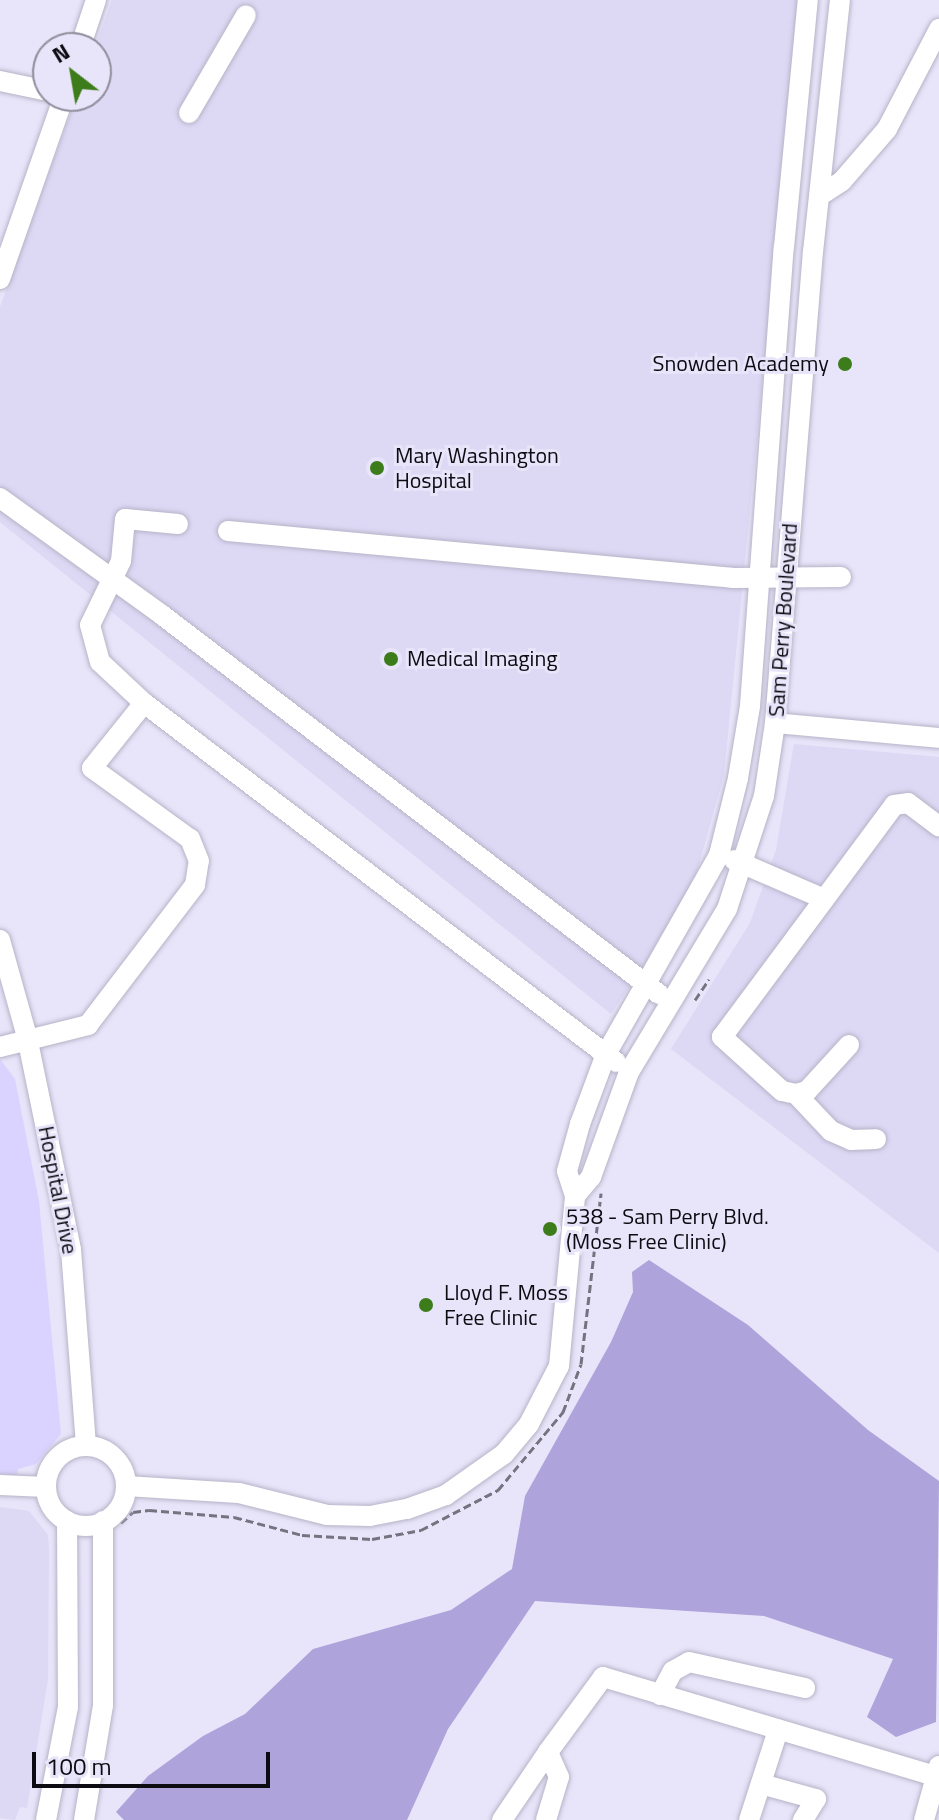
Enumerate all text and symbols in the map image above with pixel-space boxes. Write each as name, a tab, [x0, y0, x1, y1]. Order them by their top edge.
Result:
north arrow	[32, 32, 112, 112]
text: N	[45, 35, 76, 72]
place label: Snowden Academy	[652, 351, 829, 377]
marker: Snowden Academy	[836, 355, 854, 373]
place label: Mary Washington Hospital	[395, 442, 559, 494]
marker: Mary Washington Hospital	[366, 457, 388, 479]
street label: Sam Perry Boulevard	[763, 522, 803, 718]
place label: Medical Imaging	[407, 646, 558, 672]
marker: Medical Imaging	[382, 650, 400, 668]
street label: Hospital Drive	[33, 1124, 83, 1256]
place label: 538 - Sam Perry Blvd. (Moss Free Clinic)	[566, 1203, 769, 1254]
marker: 538 - Sam Perry Blvd. (Moss Free Clinic)	[541, 1220, 559, 1238]
place label: Lloyd F. Moss Free Clinic	[444, 1279, 568, 1330]
marker: Lloyd F. Moss Free Clinic	[415, 1294, 437, 1316]
scale bar	[36, 1736, 274, 1786]
text: 100 m	[46, 1748, 112, 1784]

